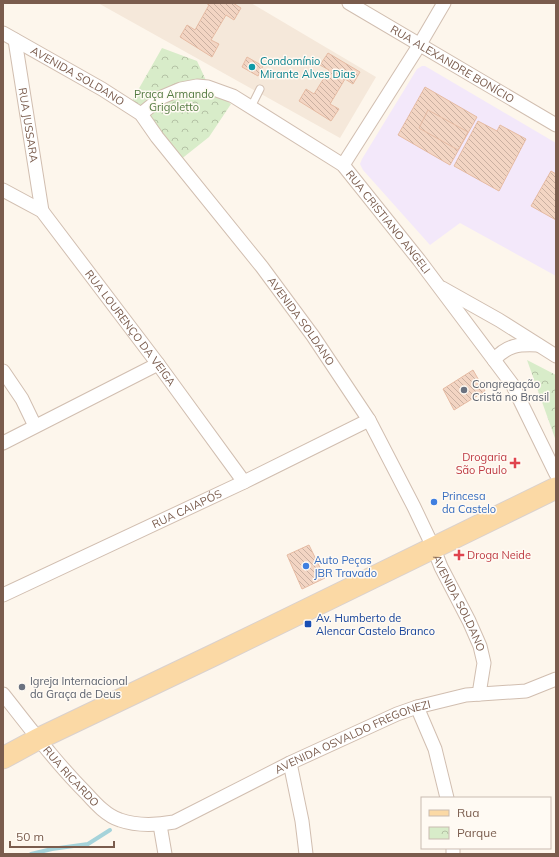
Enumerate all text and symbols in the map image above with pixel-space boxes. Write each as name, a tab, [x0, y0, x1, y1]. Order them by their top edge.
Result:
street label: RUA ALEXANDRE BONÍCIO	[388, 22, 517, 106]
street label: AVENIDA SOLDANO	[28, 43, 127, 109]
place label: Condomínio Mirante Alves Dias	[260, 54, 355, 81]
marker: Condomínio Mirante Alves Dias	[247, 62, 257, 72]
street label: RUA JUSSARA	[16, 87, 41, 163]
park label: Praça Armando Grigoletto	[134, 87, 214, 114]
street label: RUA CRISTIANO ANGELI	[343, 167, 434, 276]
street label: RUA LOURENÇO DA VEIGA	[82, 267, 179, 389]
street label: AVENIDA SOLDANO	[265, 274, 338, 368]
place label: Congregação Cristã no Brasil	[472, 377, 549, 404]
marker: Congregação Cristã no Brasil	[459, 385, 469, 395]
place label: Drogaria São Paulo	[456, 450, 507, 477]
marker: Drogaria São Paulo	[510, 458, 520, 468]
street label: RUA CAIAPÓS	[150, 486, 224, 531]
place label: Princesa da Castelo	[442, 489, 496, 516]
marker: Princesa da Castelo	[429, 497, 439, 507]
place label: Droga Neide	[467, 548, 531, 562]
marker: Droga Neide	[454, 550, 464, 560]
place label: Auto Peças JBR Travado	[314, 553, 377, 580]
street label: AVENIDA SOLDANO	[430, 553, 488, 653]
marker: Auto Peças JBR Travado	[301, 561, 311, 571]
place label: Av. Humberto de Alencar Castelo Branco	[316, 611, 435, 638]
marker: Av. Humberto de Alencar Castelo Branco	[303, 619, 313, 629]
place label: Igreja Internacional da Graça de Deus	[30, 674, 128, 701]
marker: Igreja Internacional da Graça de Deus	[17, 682, 27, 692]
street label: AVENIDA OSVALDO FREGONEZI	[272, 697, 432, 777]
street label: RUA RICARDO	[40, 743, 102, 809]
legend	[421, 797, 551, 849]
text: Rua	[457, 805, 479, 820]
scale bar	[10, 823, 114, 849]
text: Parque	[457, 825, 497, 840]
text: 50 m	[16, 829, 44, 844]

